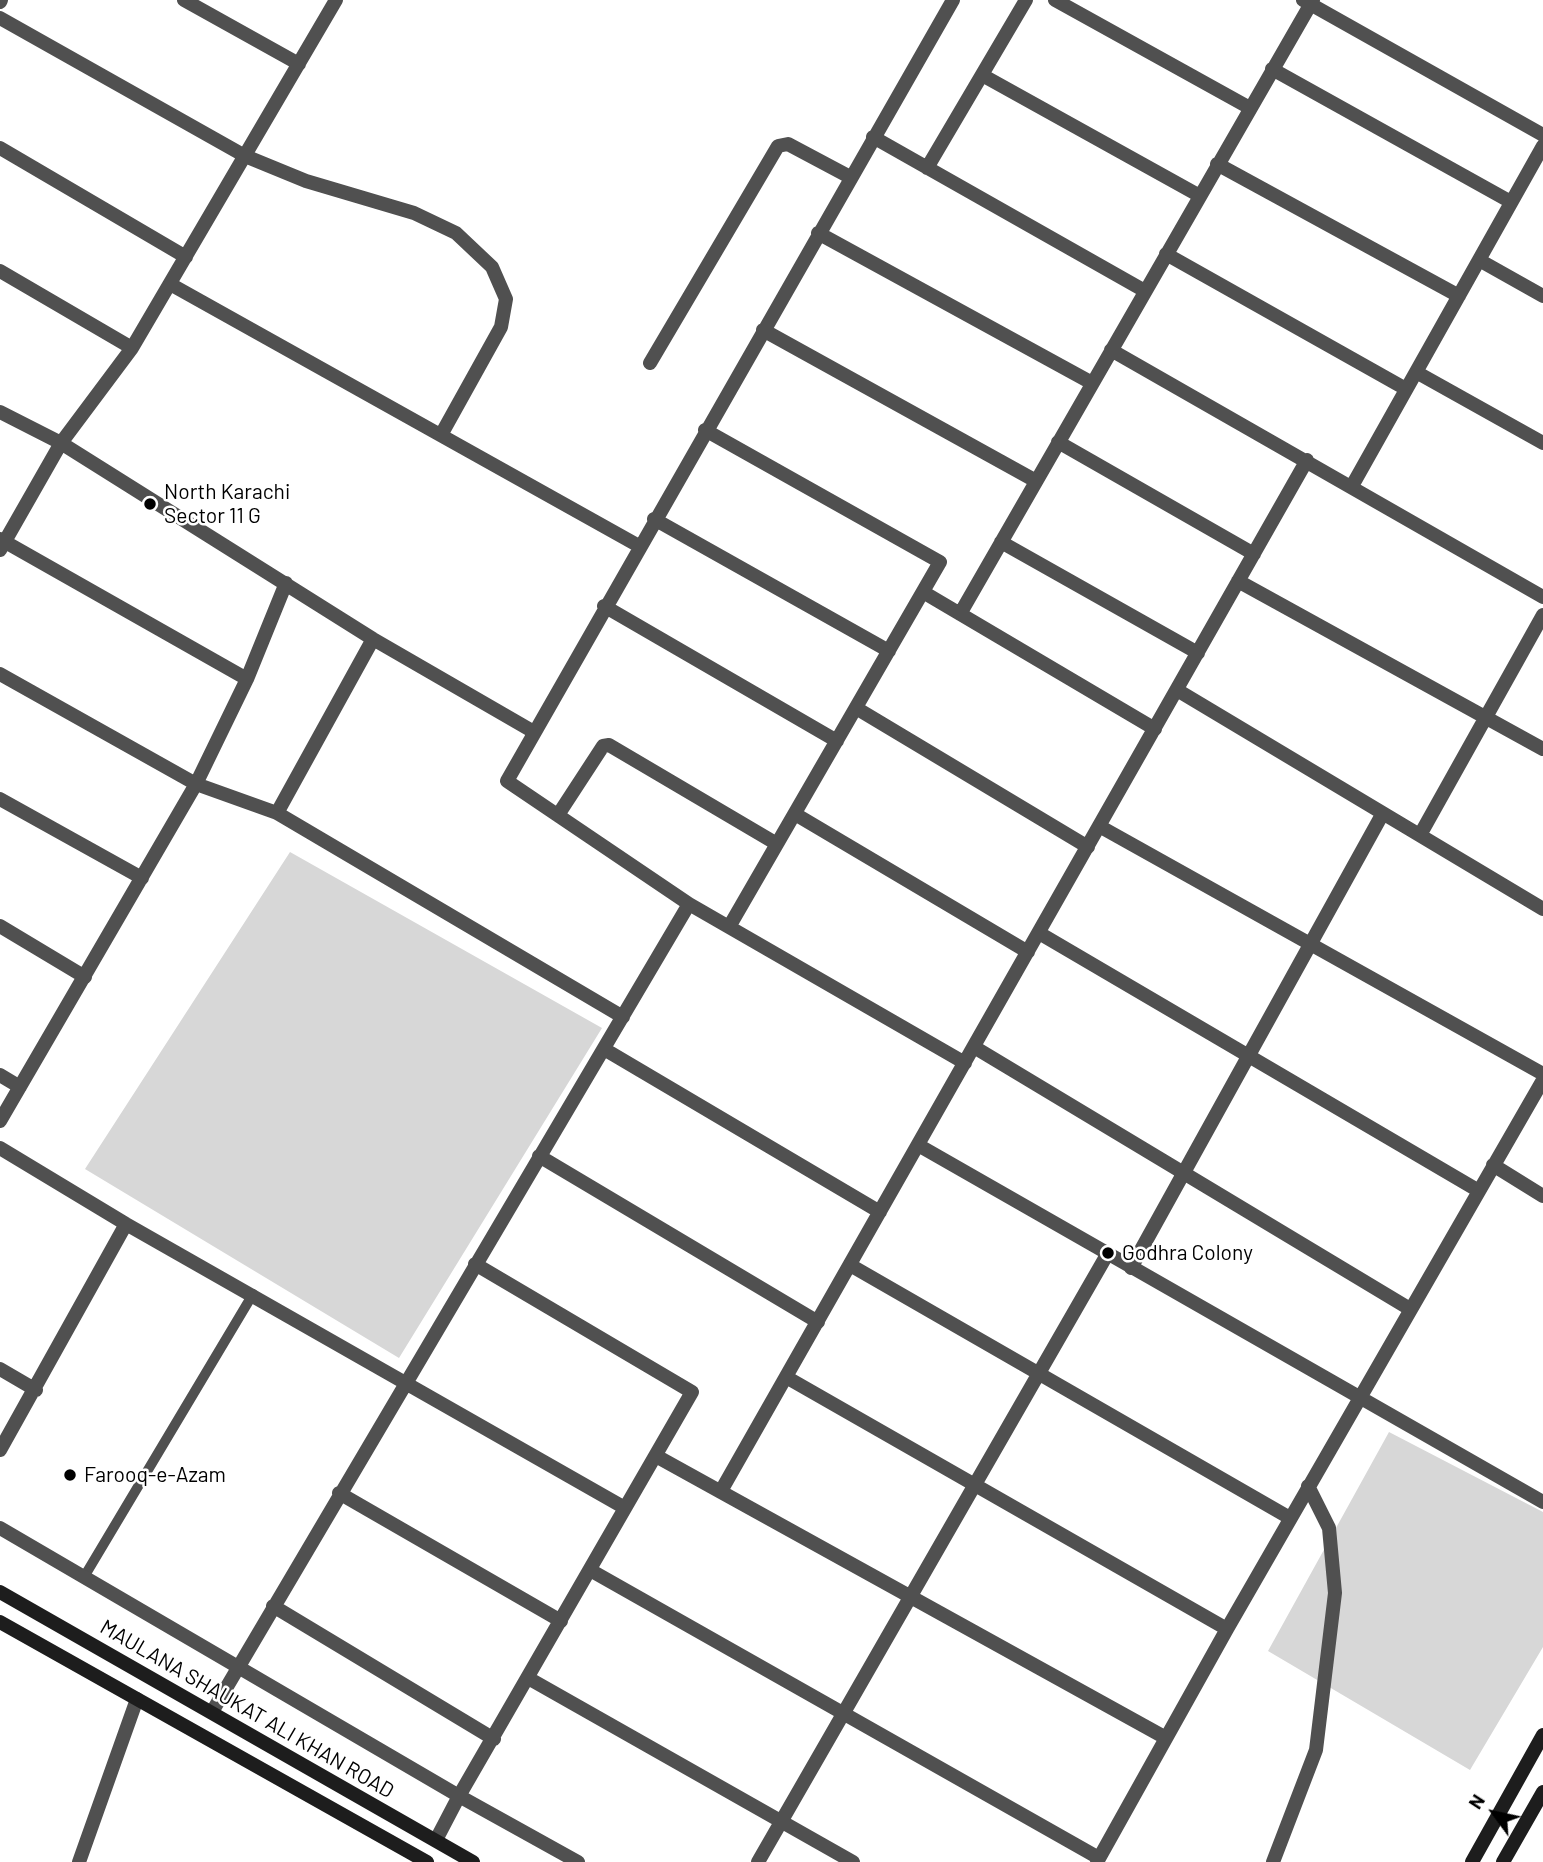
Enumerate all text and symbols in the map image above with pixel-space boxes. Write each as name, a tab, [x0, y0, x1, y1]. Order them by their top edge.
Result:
place label: North Karachi Sector 11 G	[164, 479, 290, 529]
marker: North Karachi Sector 11 G	[142, 496, 158, 512]
place label: Godhra Colony	[1122, 1240, 1253, 1266]
marker: Godhra Colony	[1100, 1245, 1116, 1261]
place label: Farooq-e-Azam	[84, 1462, 226, 1488]
marker: Farooq-e-Azam	[62, 1467, 78, 1483]
street label: MAULANA SHAUKAT ALI KHAN ROAD	[96, 1614, 398, 1804]
north arrow	[1459, 1778, 1529, 1848]
text: N	[1463, 1790, 1489, 1813]

